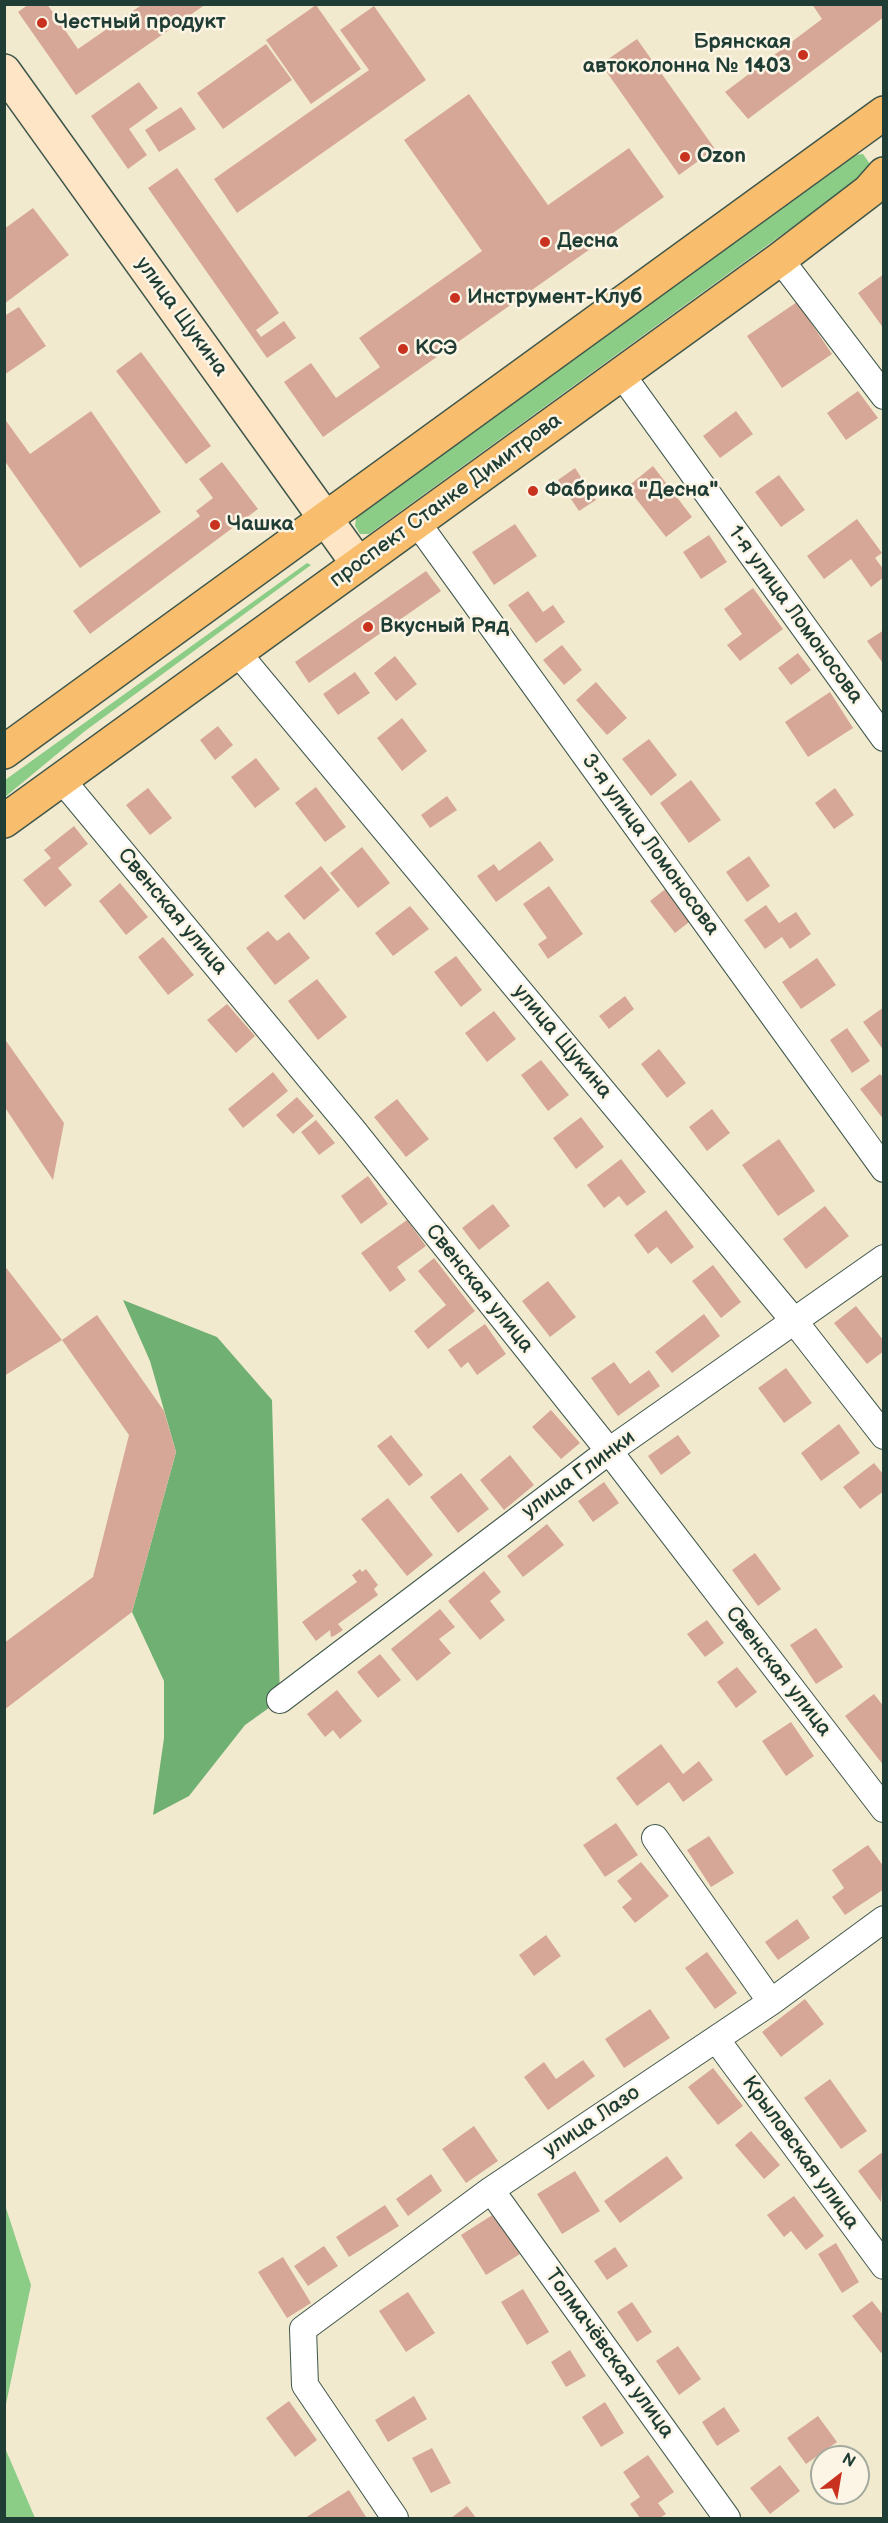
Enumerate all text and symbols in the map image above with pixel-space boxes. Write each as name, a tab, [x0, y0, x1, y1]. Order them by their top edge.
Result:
place label: Честный продукт	[54, 10, 226, 36]
marker: Честный продукт	[35, 16, 49, 30]
place label: Брянская автоколонна № 1403	[583, 30, 791, 80]
marker: Брянская автоколонна № 1403	[796, 48, 810, 62]
place label: Ozon	[697, 144, 746, 170]
marker: Ozon	[678, 150, 692, 164]
place label: Десна	[557, 229, 618, 255]
marker: Десна	[538, 235, 552, 249]
street label: улица Щукина	[129, 253, 233, 381]
place label: Инструмент-Клуб	[467, 285, 642, 311]
marker: Инструмент-Клуб	[448, 291, 462, 305]
place label: КСЭ	[415, 336, 457, 362]
marker: КСЭ	[396, 342, 410, 356]
street label: проспект Станке Димитрова	[325, 408, 567, 594]
place label: Фабрика "Десна"	[545, 478, 718, 504]
marker: Фабрика "Десна"	[526, 484, 540, 498]
place label: Чашка	[227, 512, 294, 538]
marker: Чашка	[208, 518, 222, 532]
street label: 1-я улица Ломоносова	[722, 521, 868, 709]
place label: Вкусный Ряд	[380, 614, 509, 640]
marker: Вкусный Ряд	[361, 620, 375, 634]
street label: 3-я улица Ломоносова	[576, 749, 724, 941]
street label: Свенская улица	[112, 843, 232, 981]
street label: улица Щукина	[507, 980, 617, 1104]
street label: Свенская улица	[420, 1220, 538, 1358]
street label: улица Глинки	[517, 1425, 641, 1525]
street label: Свенская улица	[720, 1602, 836, 1742]
street label: Крыловская улица	[736, 2071, 864, 2235]
street label: улица Лазо	[539, 2081, 645, 2163]
street label: Толмачёвская улица	[539, 2264, 679, 2444]
north arrow	[810, 2445, 870, 2505]
text: N	[838, 2450, 859, 2472]

